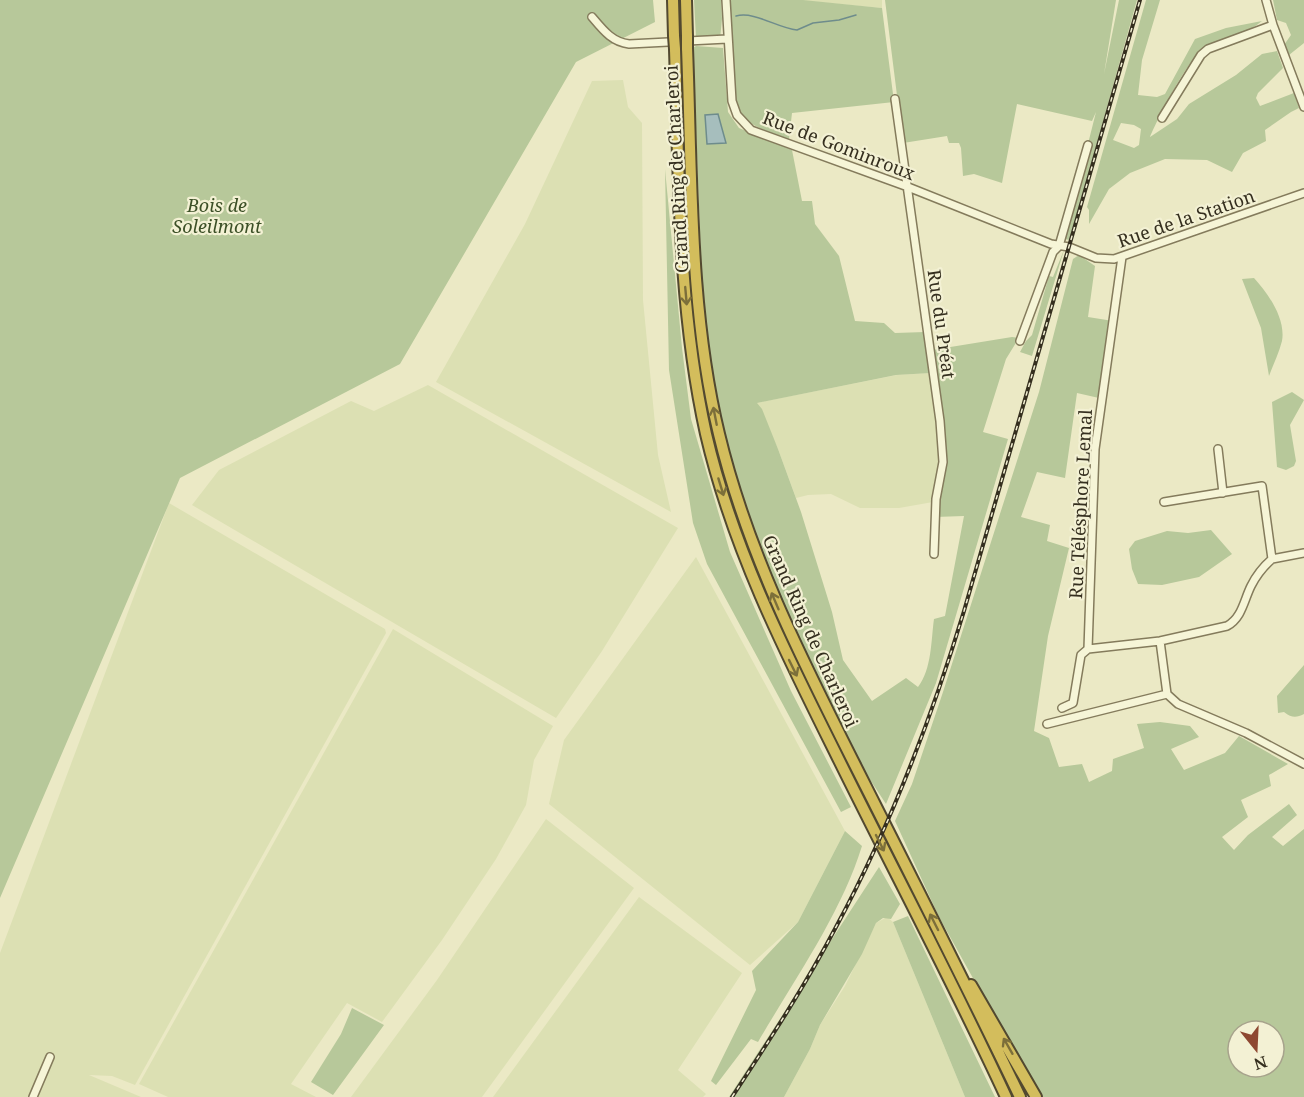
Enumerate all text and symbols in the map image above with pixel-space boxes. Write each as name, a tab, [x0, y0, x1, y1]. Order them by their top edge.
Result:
street label: Grand Ring de Charleroi	[659, 64, 693, 274]
street label: Rue de Gominroux	[759, 105, 919, 185]
street label: Rue de la Station	[1114, 183, 1258, 253]
park label: Bois de Soleilmont	[172, 193, 262, 238]
street label: Rue du Préat	[922, 268, 962, 380]
one-way arrow	[681, 285, 692, 305]
one-way arrow	[709, 407, 720, 426]
street label: Rue Télésphore Lemal	[1063, 408, 1097, 599]
one-way arrow	[716, 477, 727, 496]
street label: Grand Ring de Charleroi	[758, 531, 864, 731]
one-way arrow	[769, 592, 780, 610]
one-way arrow	[788, 659, 799, 677]
one-way arrow	[875, 833, 886, 851]
one-way arrow	[928, 914, 939, 932]
north arrow	[1226, 1019, 1286, 1079]
one-way arrow	[1002, 1038, 1014, 1055]
text: N	[1251, 1051, 1270, 1076]

